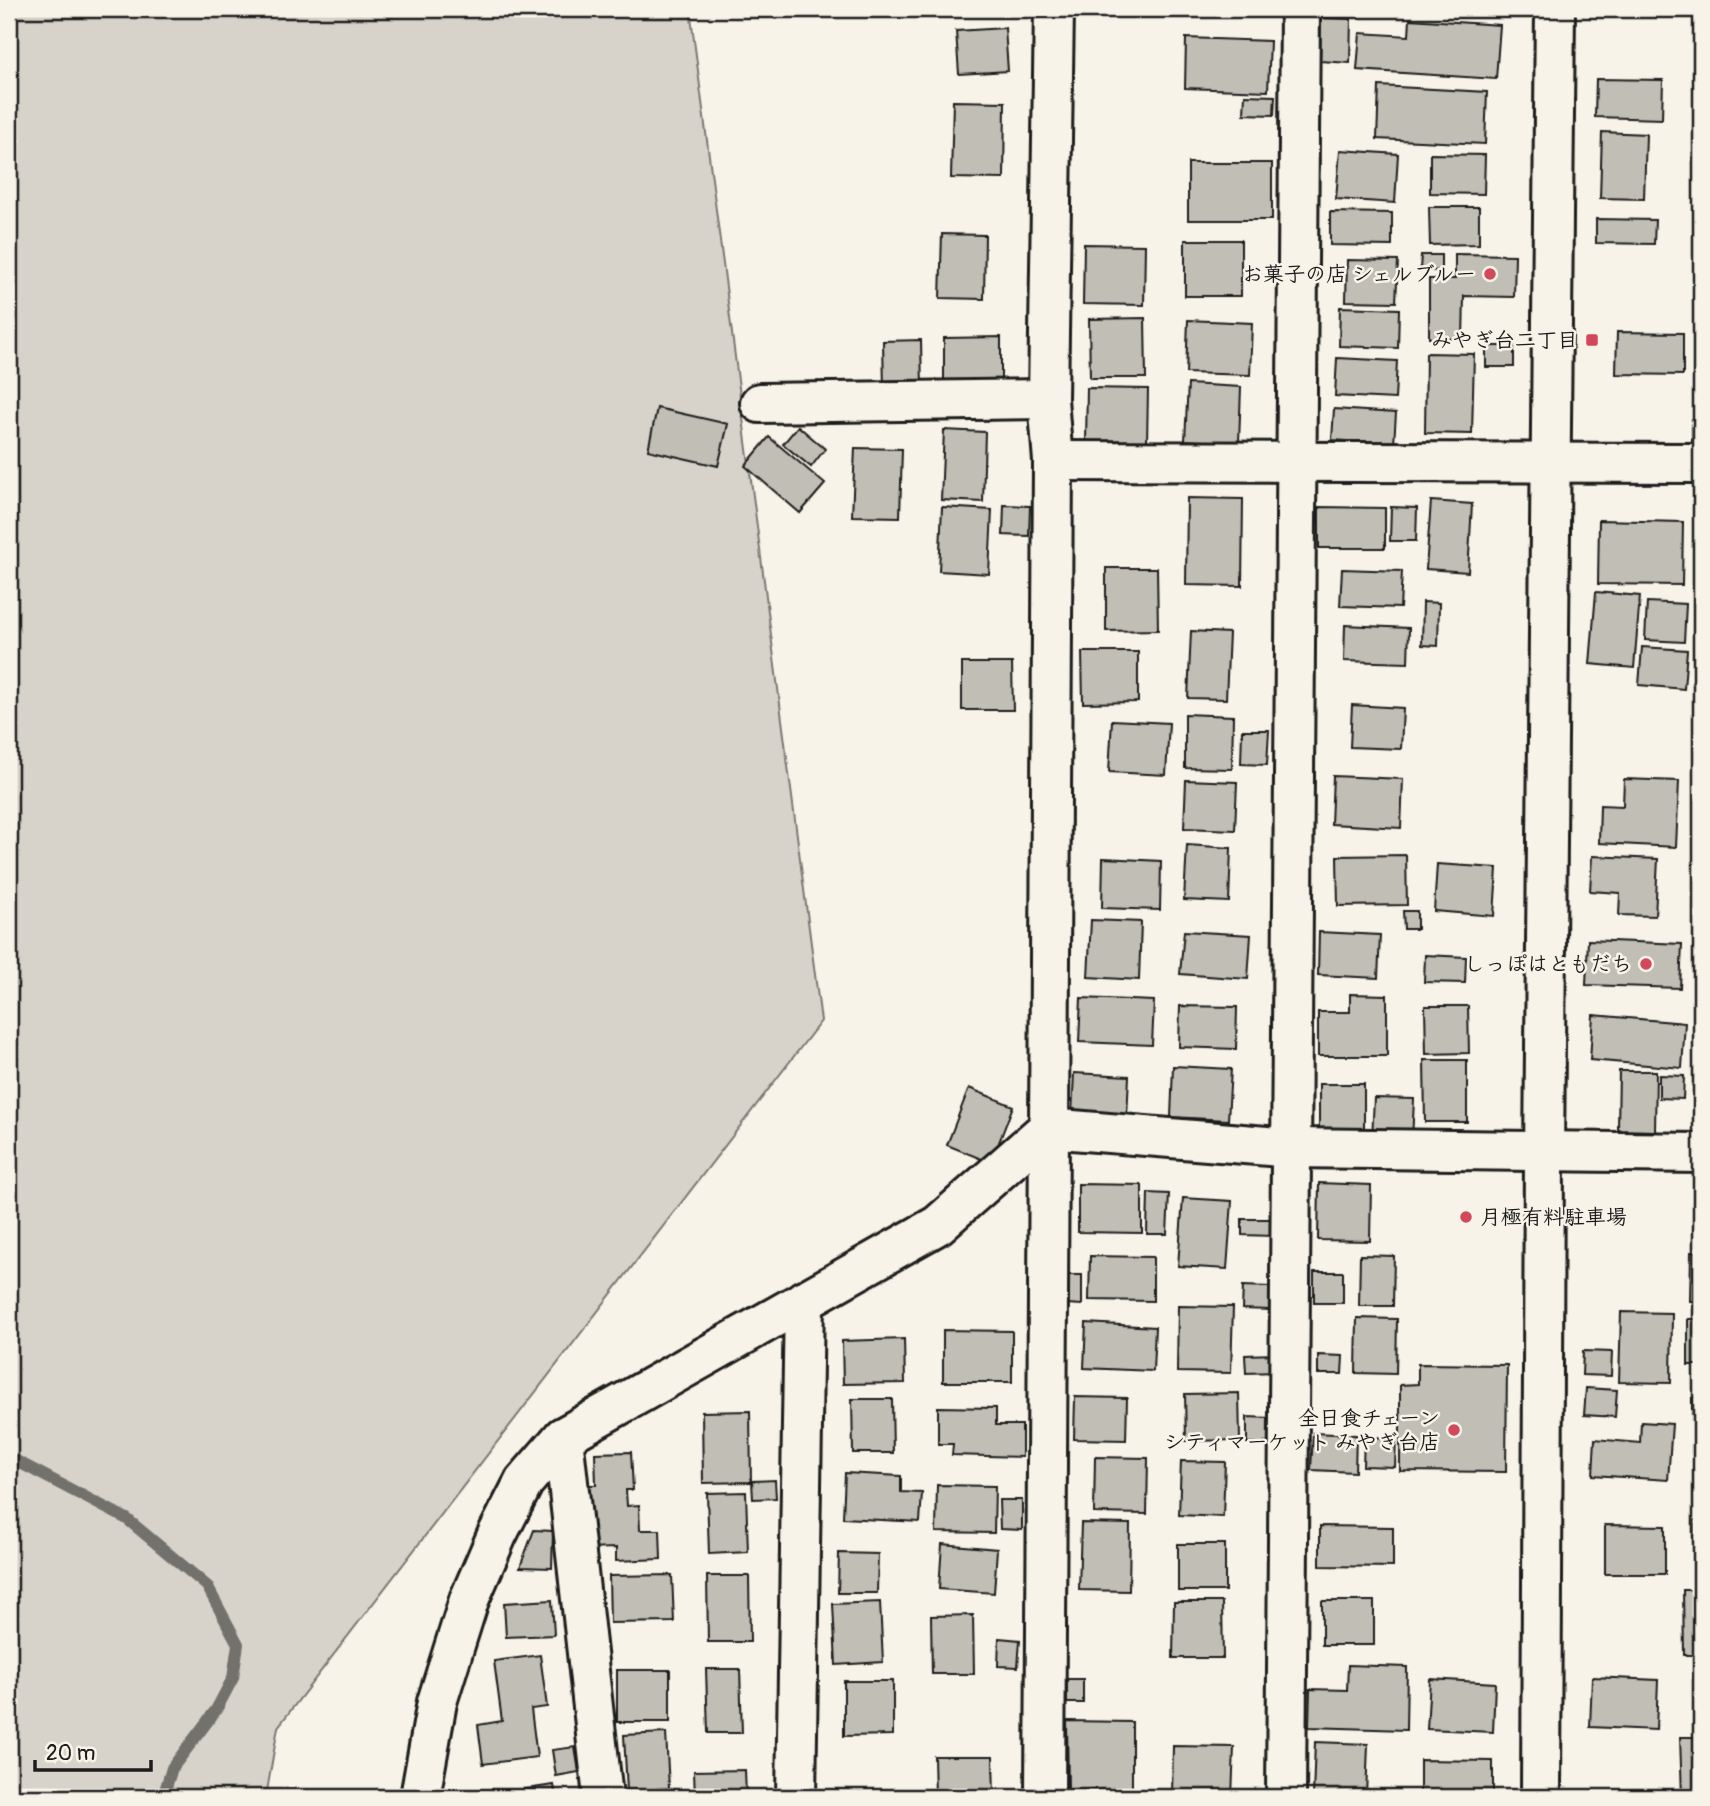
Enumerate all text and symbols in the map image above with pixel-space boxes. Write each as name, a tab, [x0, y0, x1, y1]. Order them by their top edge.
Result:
place label: お菓子の店 シェルブルー	[1242, 261, 1476, 288]
marker: お菓子の店 シェルブルー	[1482, 266, 1498, 282]
place label: みやぎ台二丁目	[1431, 327, 1578, 354]
marker: みやぎ台二丁目	[1584, 332, 1600, 348]
place label: しっぽはともだち	[1464, 951, 1632, 978]
marker: しっぽはともだち	[1638, 956, 1654, 972]
place label: 月極有料駐車場	[1480, 1204, 1627, 1231]
marker: 月極有料駐車場	[1458, 1209, 1474, 1225]
place label: 全日食チェーン シティマーケット みやぎ台店	[1164, 1405, 1440, 1456]
marker: 全日食チェーン シティマーケット みやぎ台店	[1446, 1422, 1462, 1438]
scale bar	[35, 1729, 150, 1773]
text: 20 m	[46, 1740, 95, 1767]

